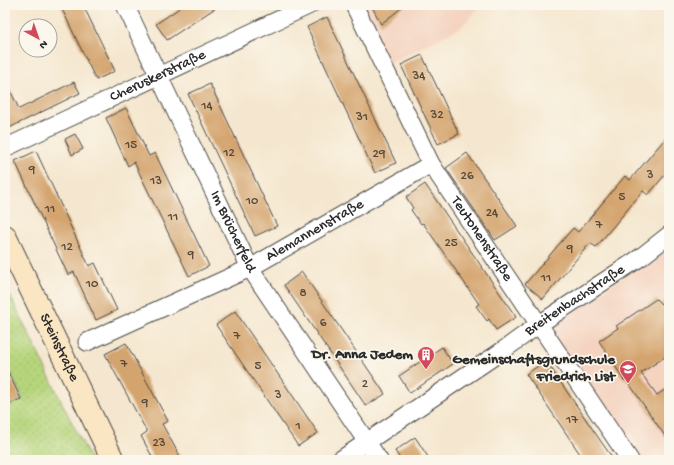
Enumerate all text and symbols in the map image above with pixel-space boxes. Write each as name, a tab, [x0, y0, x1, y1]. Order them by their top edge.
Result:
north arrow	[18, 18, 58, 58]
text: N	[37, 37, 50, 51]
street label: Cheruskerstraße	[107, 46, 209, 106]
house number: 34	[412, 69, 425, 84]
house number: 14	[200, 99, 213, 114]
house number: 32	[429, 108, 444, 123]
house number: 31	[355, 110, 368, 125]
house number: 15	[124, 138, 137, 153]
house number: 12	[222, 146, 235, 161]
house number: 29	[373, 147, 386, 162]
house number: 9	[28, 163, 36, 178]
house number: 3	[646, 168, 654, 183]
house number: 26	[461, 169, 474, 184]
house number: 13	[149, 174, 162, 189]
street label: Im Brücherfeld	[206, 188, 260, 277]
house number: 5	[619, 190, 626, 205]
street label: Teutonenstraße	[446, 192, 517, 285]
house number: 10	[245, 194, 259, 209]
street label: Alemannenstraße	[263, 195, 368, 266]
house number: 11	[44, 202, 55, 217]
house number: 24	[486, 206, 498, 221]
house number: 11	[167, 210, 178, 225]
house number: 7	[595, 218, 604, 233]
house number: 25	[444, 236, 458, 251]
house number: 12	[60, 240, 73, 255]
house number: 9	[566, 242, 574, 257]
house number: 9	[187, 248, 195, 263]
street label: Breitenbachstraße	[521, 261, 629, 341]
house number: 11	[540, 271, 551, 286]
house number: 10	[85, 277, 99, 292]
house number: 8	[299, 286, 307, 301]
street label: Steinstraße	[35, 311, 83, 385]
house number: 6	[320, 316, 327, 331]
house number: 7	[233, 329, 242, 344]
building icon: Dr. Anna Jedem	[416, 345, 436, 370]
place label: Dr. Anna Jedem	[310, 346, 413, 364]
place label: Gemeinschaftsgrundschule Friedrich List	[452, 351, 617, 386]
house number: 7	[120, 357, 129, 372]
house number: 5	[255, 359, 262, 374]
school or university icon: Gemeinschaftsgrundschule Friedrich List	[618, 359, 638, 384]
house number: 2	[362, 377, 369, 392]
house number: 3	[274, 388, 282, 403]
house number: 9	[141, 396, 149, 411]
house number: 17	[565, 413, 579, 428]
house number: 1	[294, 419, 301, 434]
house number: 23	[152, 436, 166, 451]

